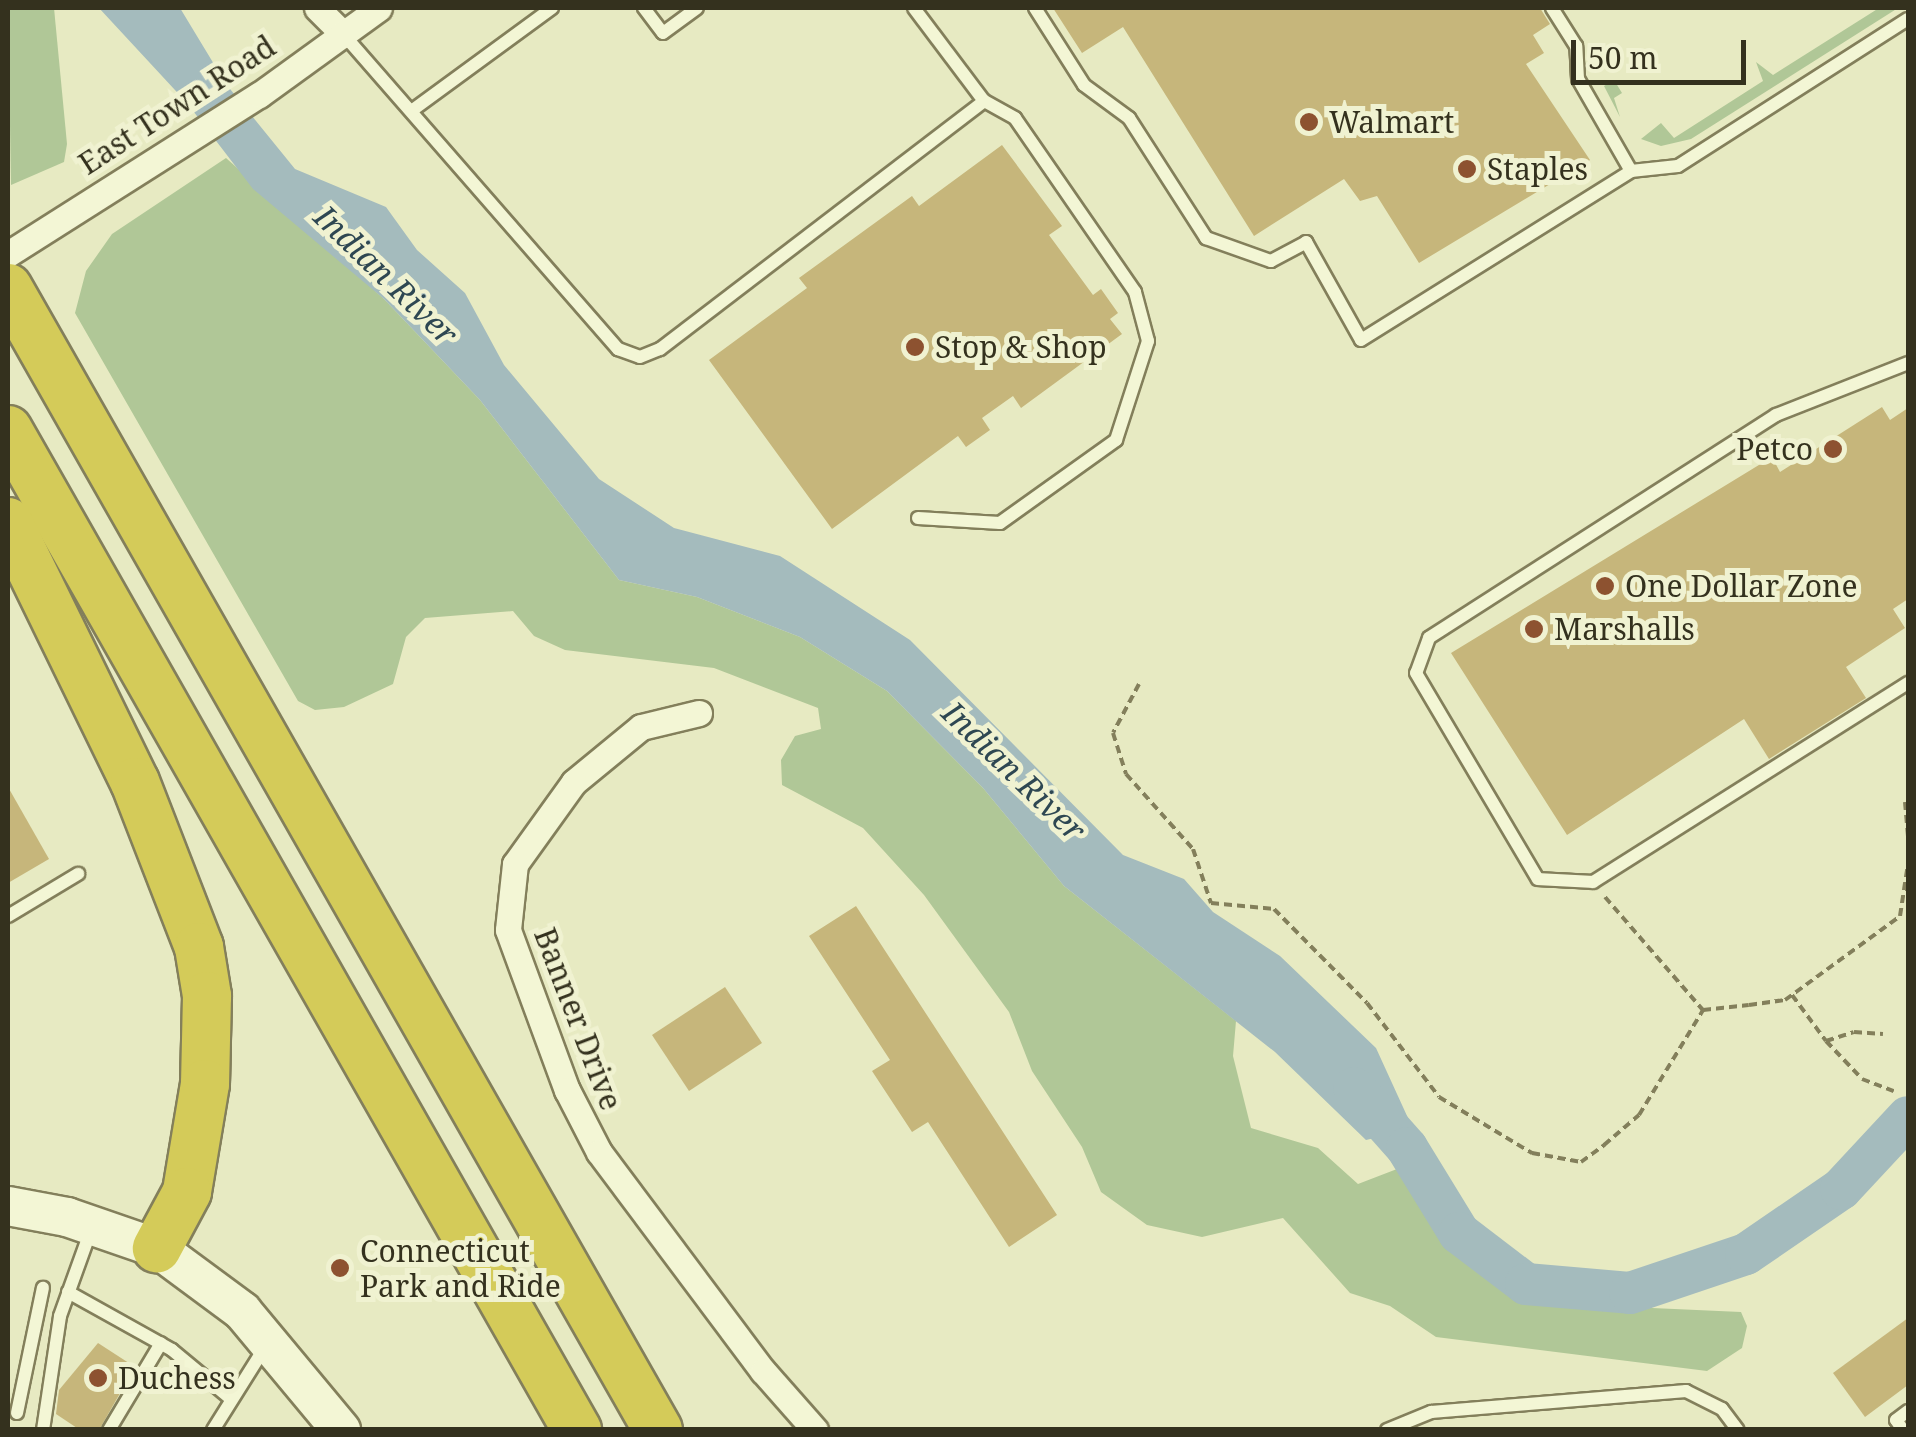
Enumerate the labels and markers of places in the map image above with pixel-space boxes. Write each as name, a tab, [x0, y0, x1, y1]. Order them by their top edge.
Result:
place label: Walmart	[1329, 104, 1454, 140]
marker: Walmart	[1298, 111, 1320, 133]
place label: Staples	[1487, 151, 1588, 187]
marker: Staples	[1456, 158, 1478, 180]
place label: Stop & Shop	[935, 329, 1107, 365]
marker: Stop & Shop	[904, 336, 926, 358]
place label: Petco	[1736, 431, 1813, 467]
marker: Petco	[1822, 438, 1844, 460]
place label: One Dollar Zone	[1625, 568, 1857, 604]
marker: One Dollar Zone	[1594, 575, 1616, 597]
place label: Marshalls	[1554, 611, 1695, 647]
marker: Marshalls	[1523, 618, 1545, 640]
place label: Connecticut Park and Ride	[360, 1233, 561, 1304]
marker: Connecticut Park and Ride	[329, 1257, 351, 1279]
place label: Duchess	[118, 1360, 236, 1396]
marker: Duchess	[87, 1367, 109, 1389]

